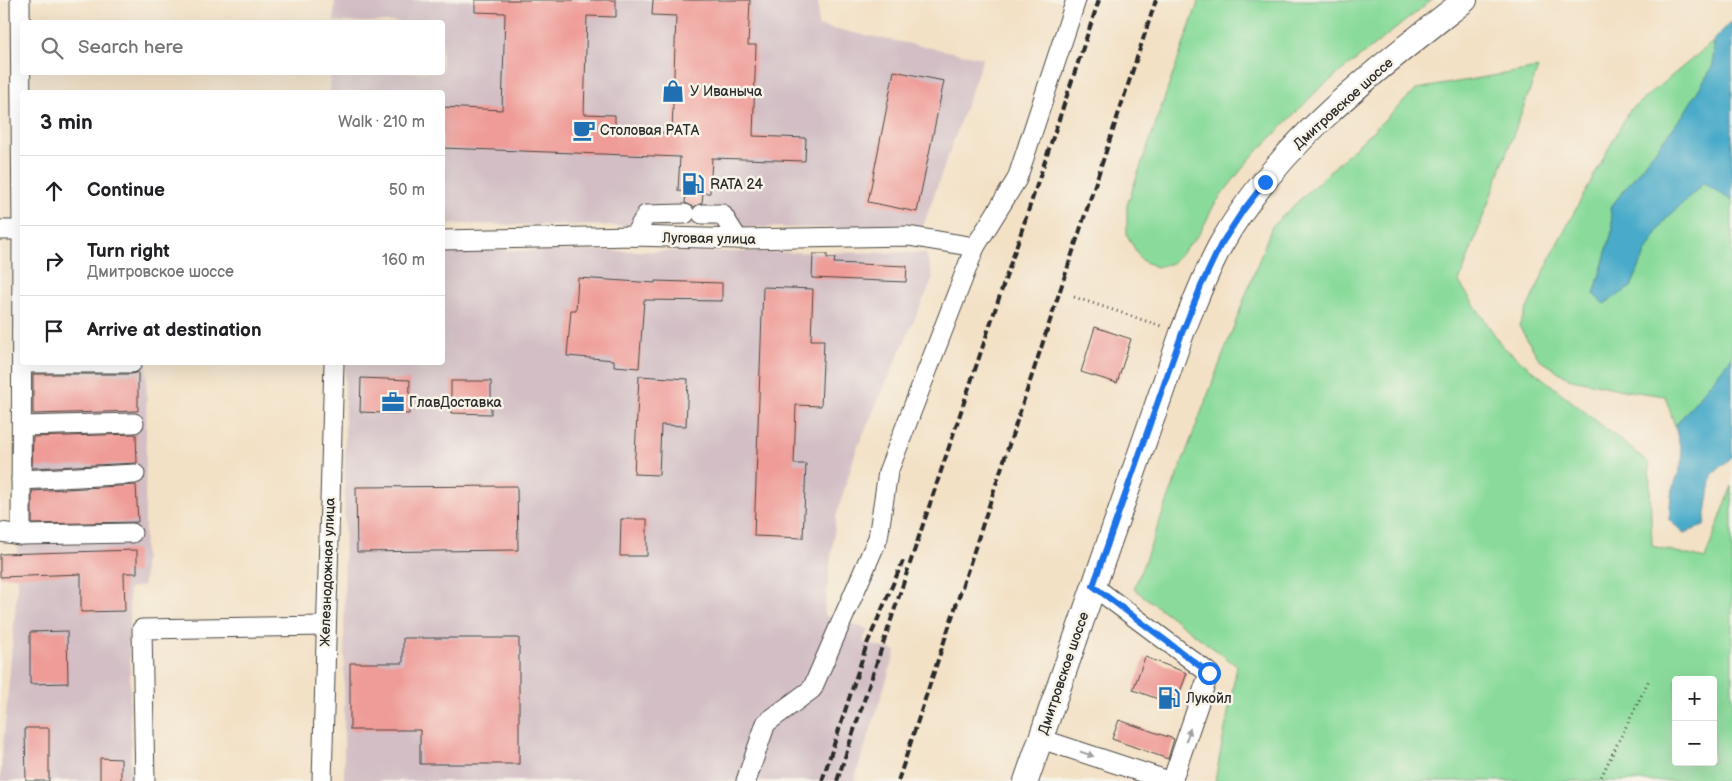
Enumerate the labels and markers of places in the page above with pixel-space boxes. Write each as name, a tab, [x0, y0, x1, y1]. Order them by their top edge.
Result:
shop icon: У Иваныча	[660, 78, 686, 104]
place label: У Иваныча	[690, 83, 763, 100]
cafe icon: Столовая РАТА	[571, 117, 597, 143]
place label: Столовая РАТА	[600, 122, 700, 139]
fuel station icon: RATA 24	[680, 171, 706, 197]
place label: RATA 24	[710, 176, 763, 193]
office icon: ГлавДоставка	[380, 389, 406, 415]
place label: ГлавДоставка	[409, 394, 502, 411]
fuel station icon: Лукойл	[1156, 685, 1182, 711]
place label: Лукойл	[1185, 690, 1232, 707]

